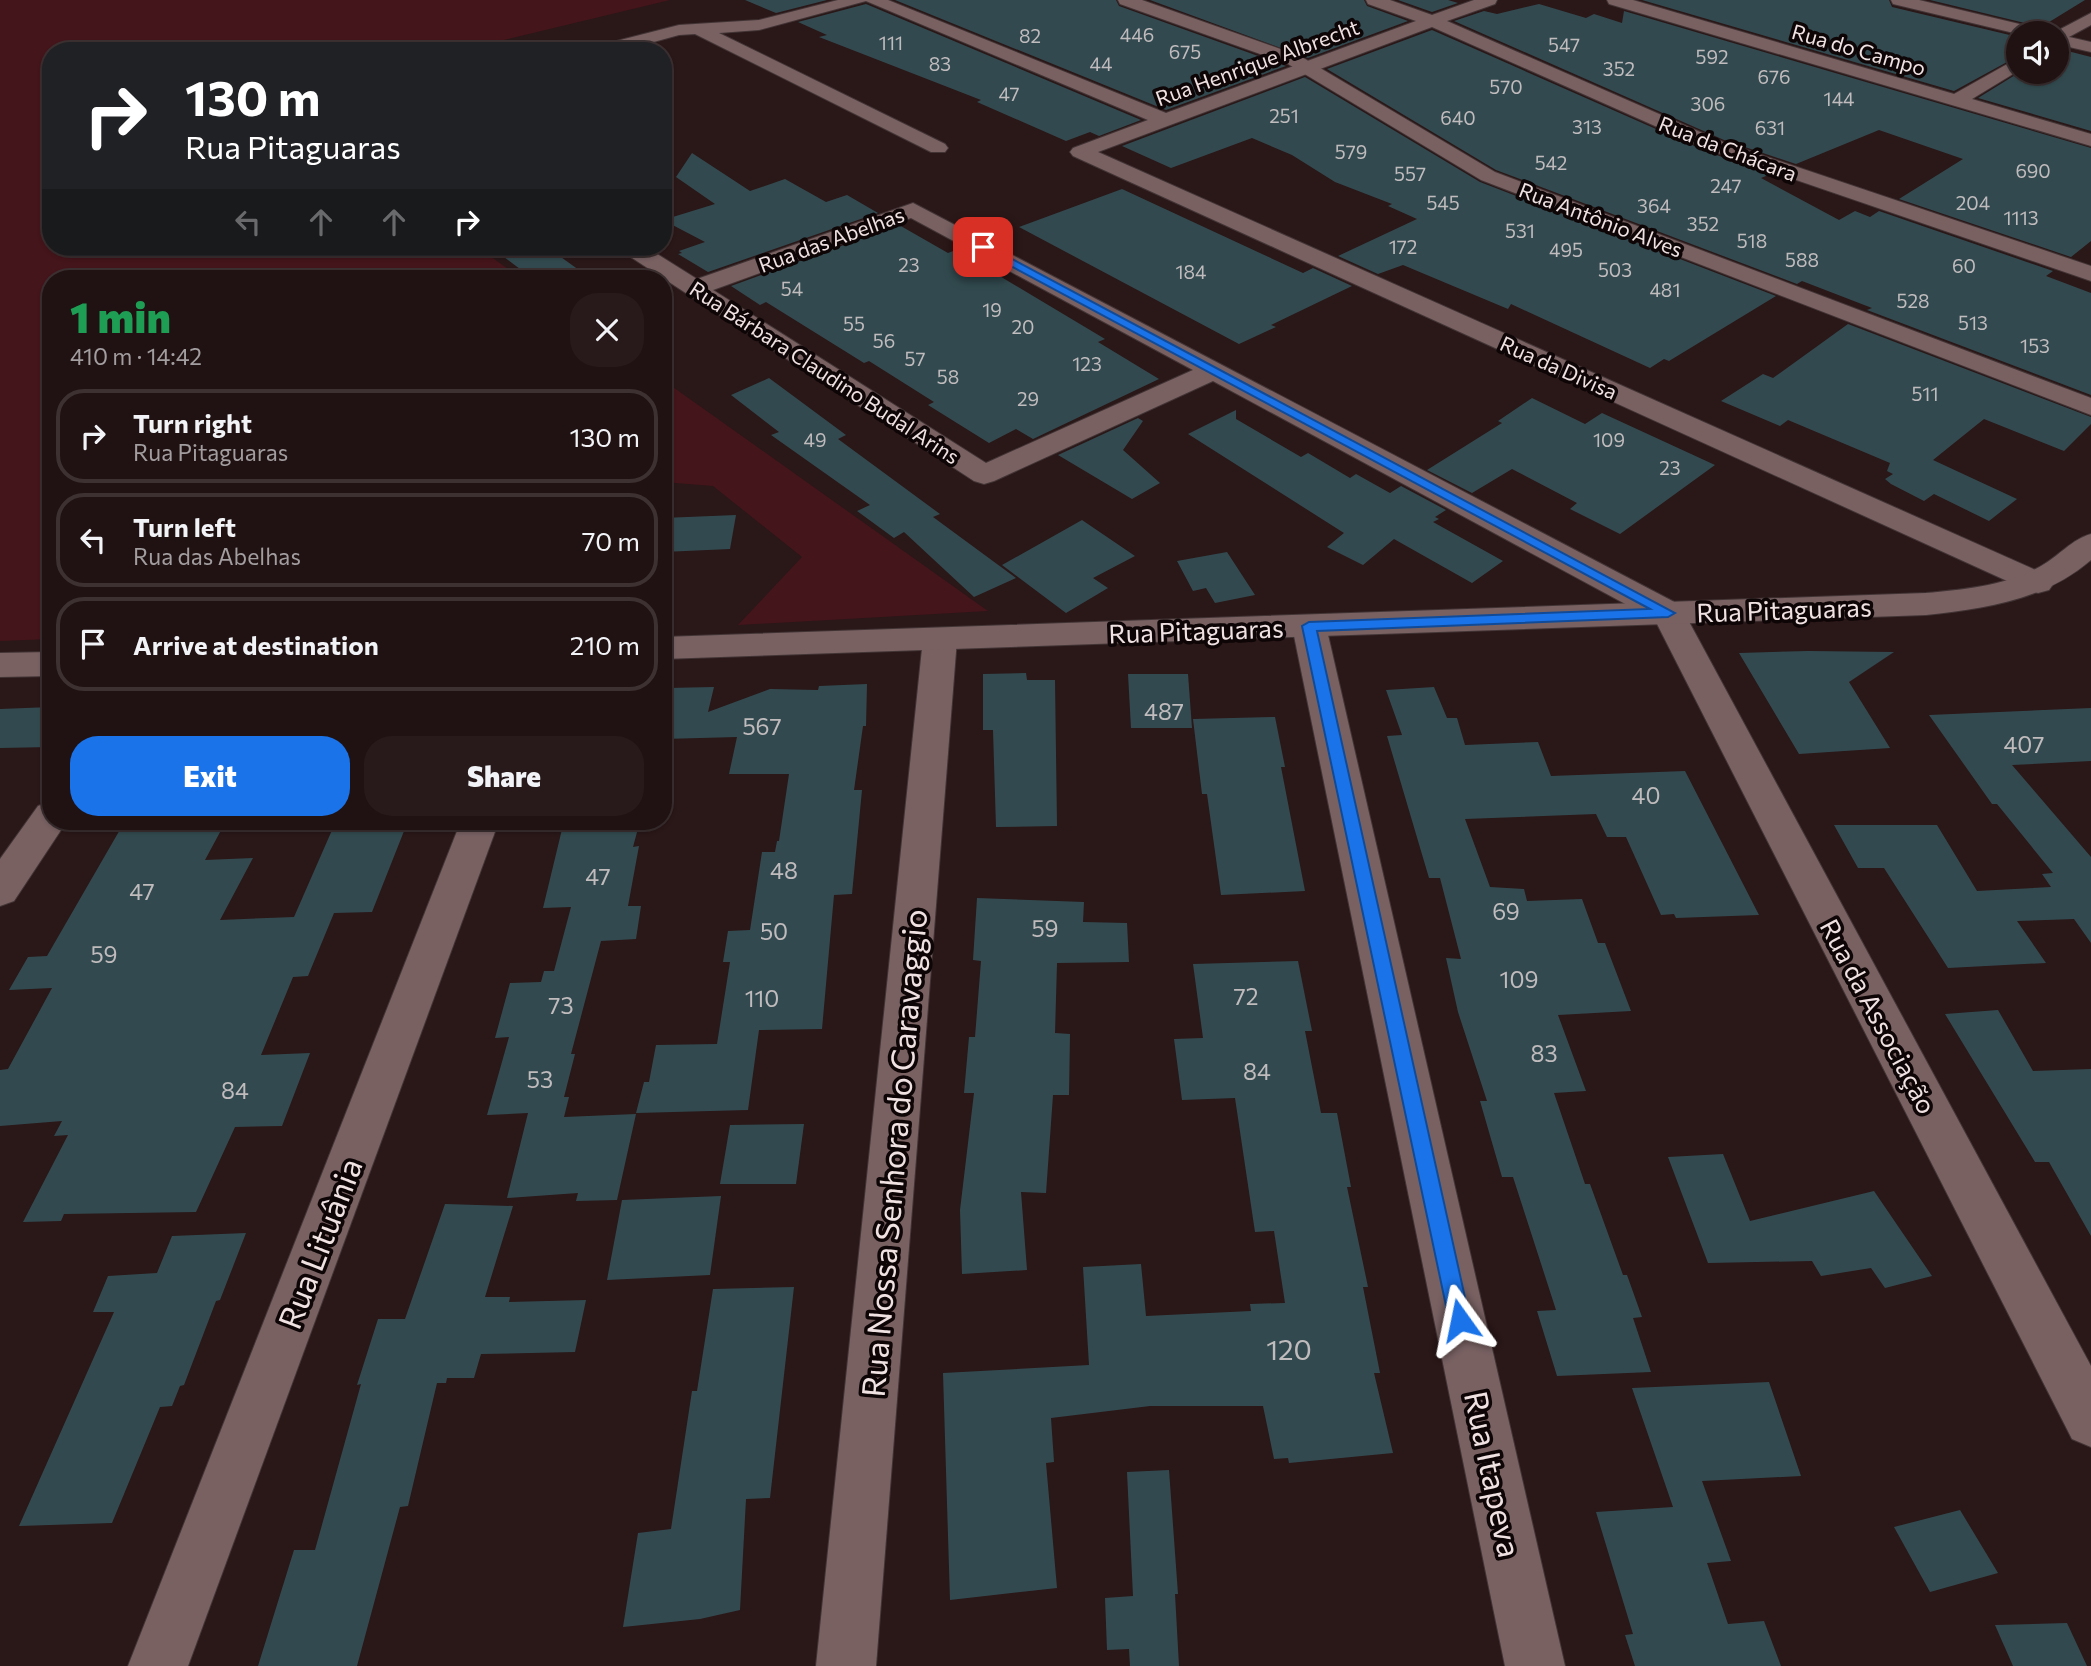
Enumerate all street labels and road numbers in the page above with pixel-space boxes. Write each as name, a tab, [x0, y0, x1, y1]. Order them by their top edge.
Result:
street label: Rua Henrique Albrecht	[1152, 14, 1362, 110]
street label: Rua do Campo	[1789, 18, 1929, 80]
street label: Rua da Chácara	[1656, 110, 1800, 186]
street label: Rua Antônio Alves	[1516, 176, 1686, 262]
street label: Rua das Abelhas	[755, 201, 907, 277]
street label: Rua Bárbara Claudino Budal Arins	[686, 275, 964, 469]
street label: Rua da Divisa	[1497, 330, 1621, 404]
street label: Rua Pitaguaras	[1696, 590, 1872, 628]
street label: Rua Pitaguaras	[1108, 611, 1284, 649]
street label: Rua Nossa Senhora do Caravaggio	[852, 907, 934, 1399]
street label: Rua da Associação	[1815, 913, 1943, 1119]
street label: Rua Lituânia	[268, 1152, 370, 1334]
street label: Rua Itapeva	[1457, 1387, 1531, 1561]

